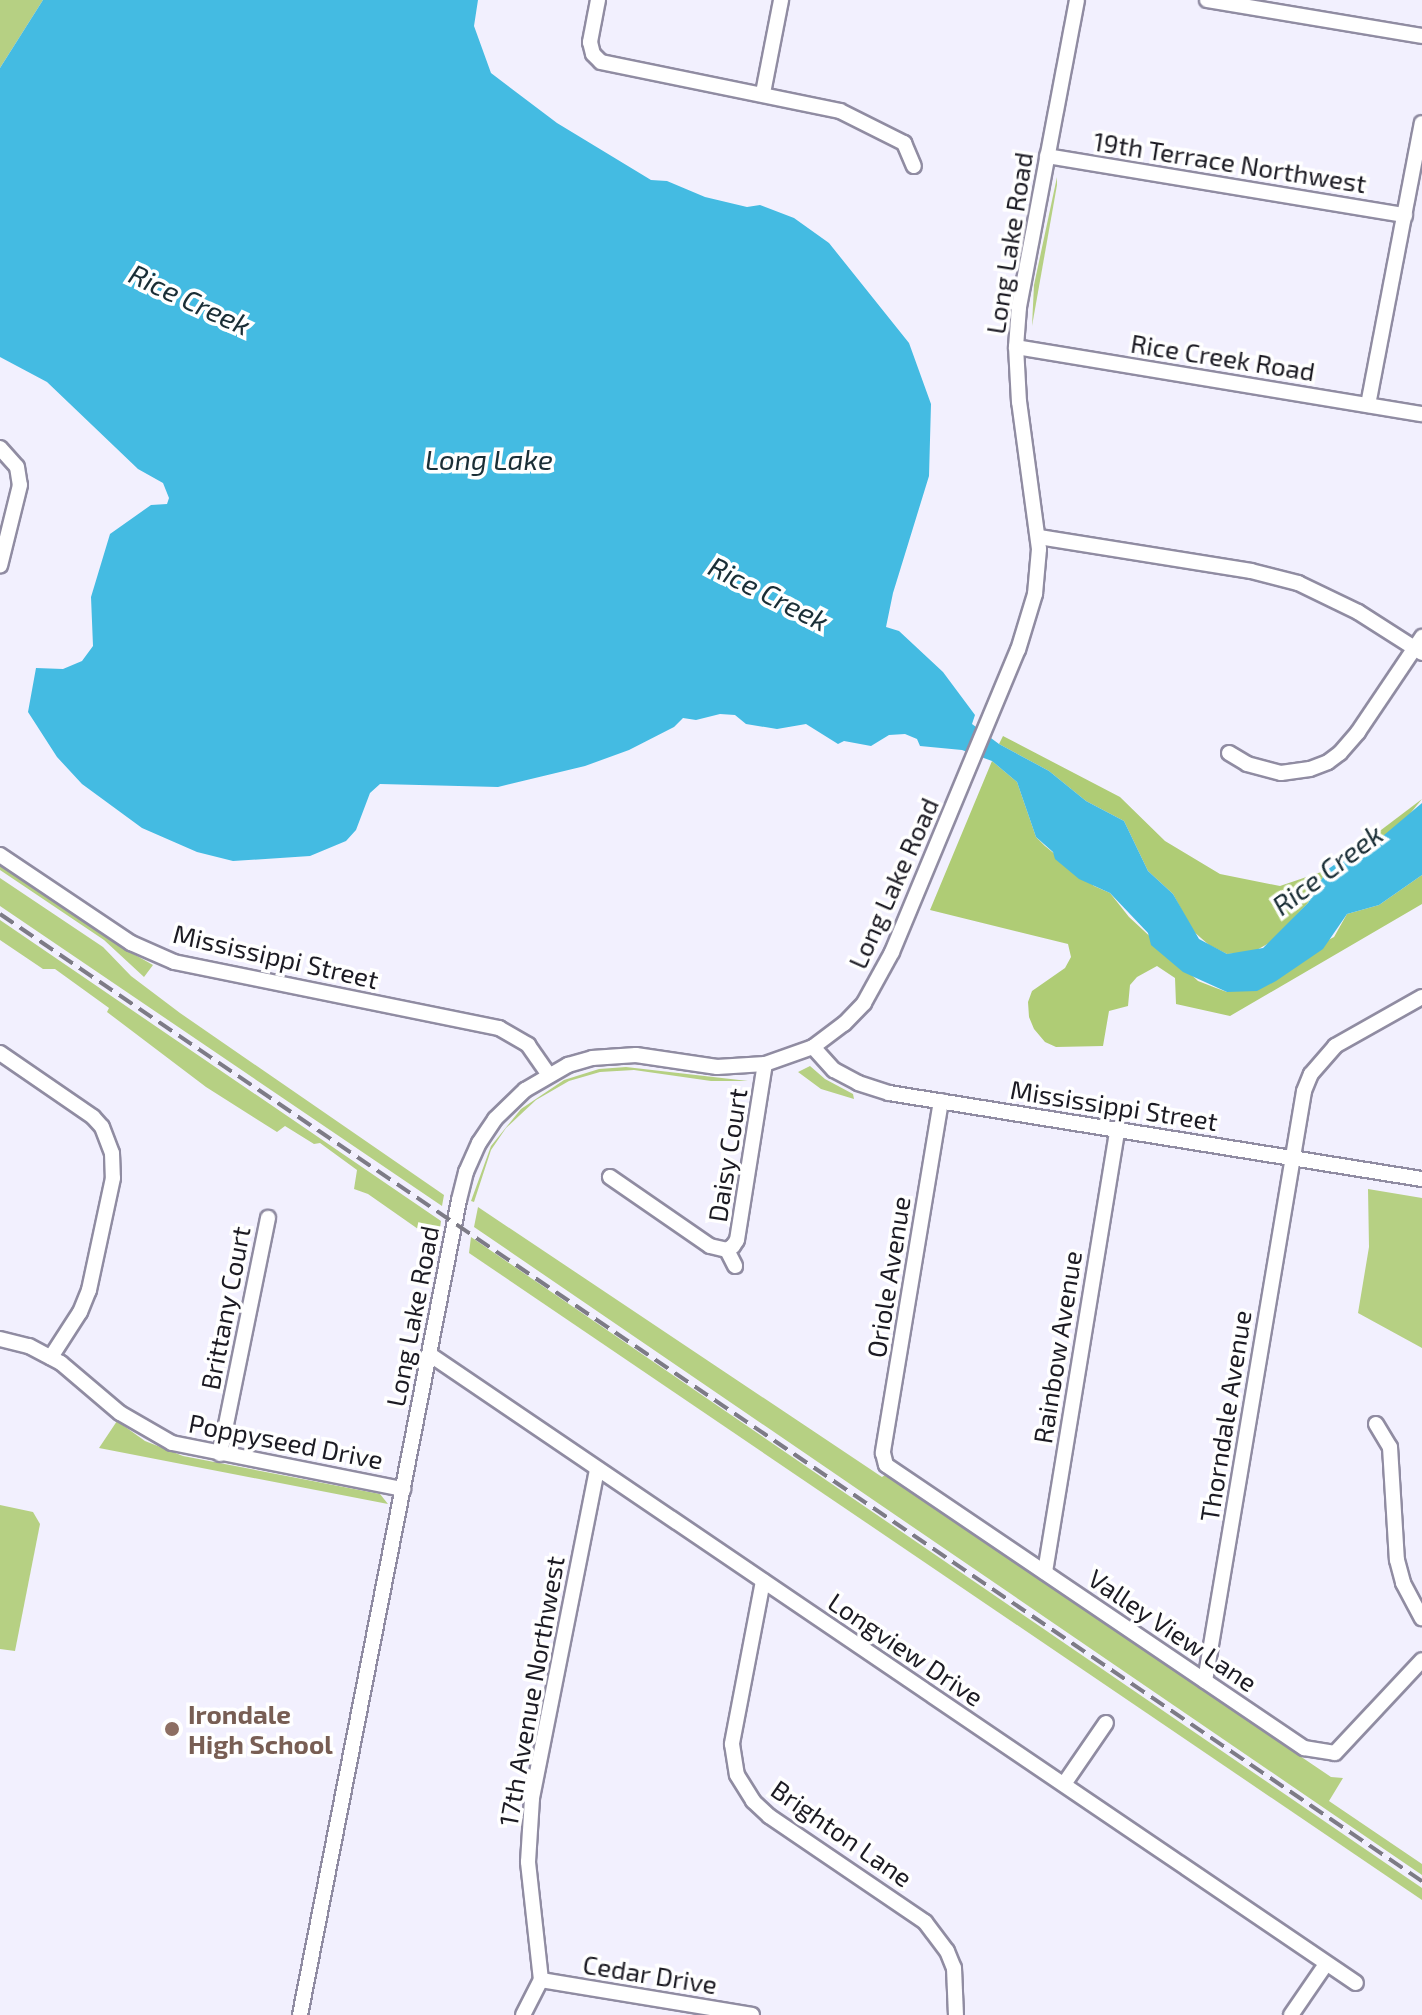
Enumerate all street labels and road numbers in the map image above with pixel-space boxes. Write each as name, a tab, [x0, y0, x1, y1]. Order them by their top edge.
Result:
street label: 19th Terrace Northwest	[1091, 125, 1369, 199]
street label: Long Lake Road	[979, 150, 1039, 336]
street label: Rice Creek Road	[1128, 327, 1318, 387]
street label: Long Lake Road	[841, 793, 945, 973]
street label: Mississippi Street	[170, 917, 382, 995]
street label: Mississippi Street	[1008, 1073, 1220, 1137]
street label: Daisy Court	[701, 1086, 753, 1224]
street label: Oriole Avenue	[860, 1194, 916, 1360]
street label: Brittany Court	[194, 1223, 256, 1393]
street label: Long Lake Road	[379, 1223, 445, 1409]
street label: Rainbow Avenue	[1026, 1248, 1088, 1446]
street label: Thorndale Avenue	[1193, 1308, 1257, 1524]
street label: Poppyseed Drive	[186, 1407, 386, 1475]
street label: 17th Avenue Northwest	[492, 1553, 570, 1829]
street label: Valley View Lane	[1082, 1562, 1264, 1698]
street label: Longview Drive	[822, 1586, 990, 1712]
street label: Brighton Lane	[766, 1773, 918, 1893]
street label: Cedar Drive	[580, 1948, 720, 2000]

